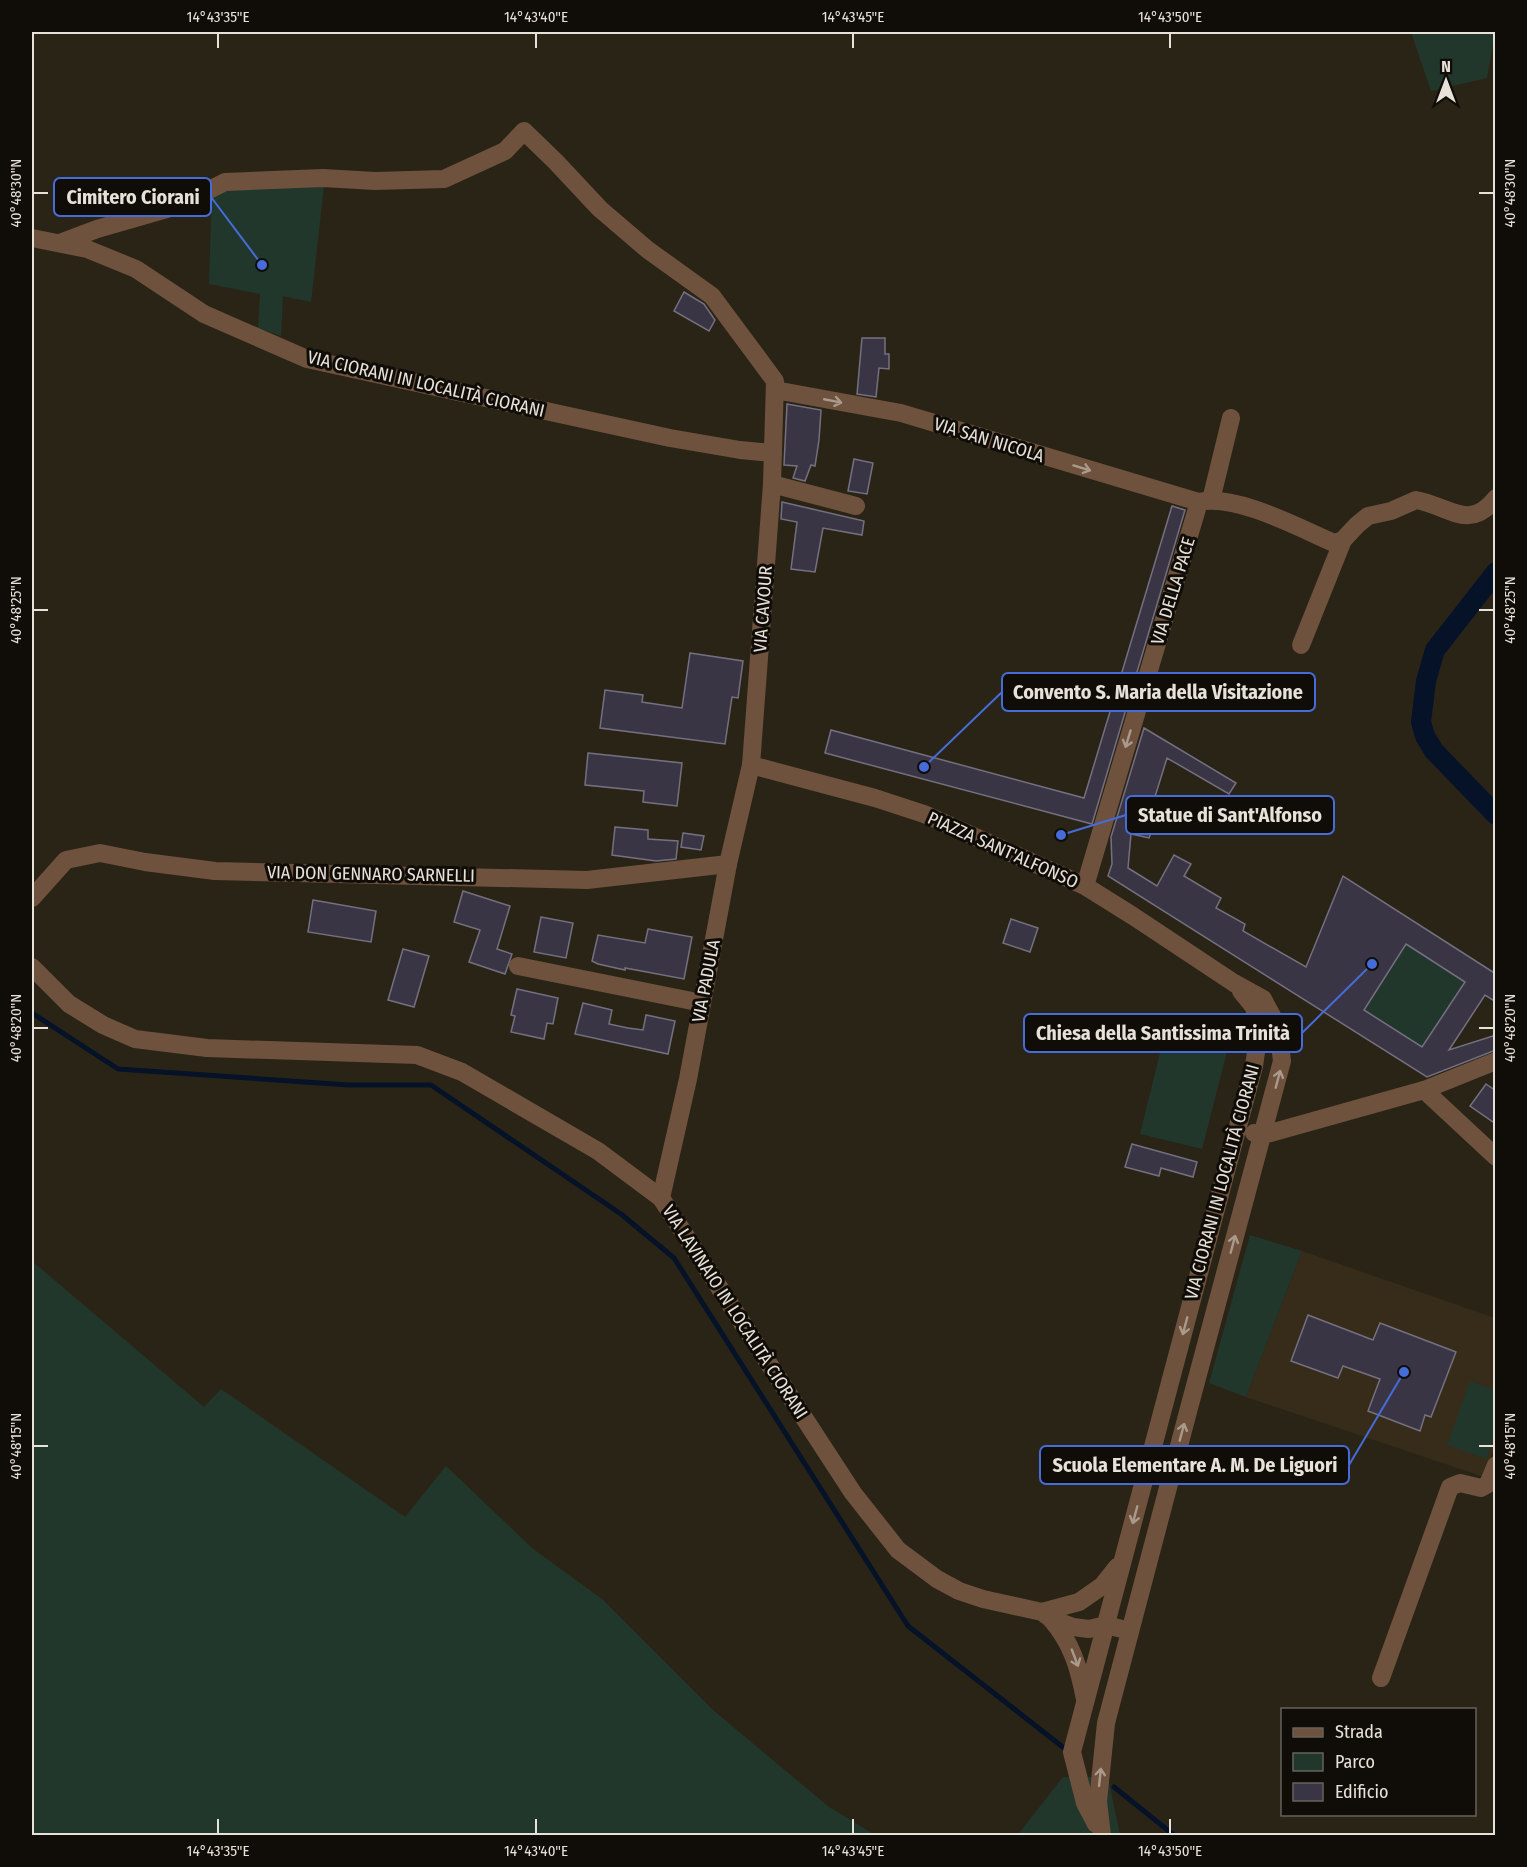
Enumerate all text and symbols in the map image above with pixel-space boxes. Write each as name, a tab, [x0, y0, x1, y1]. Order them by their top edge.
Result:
text: 14°43'35"E	[187, 8, 249, 26]
text: 14°43'40"E	[504, 8, 568, 26]
text: 14°43'45"E	[822, 8, 884, 26]
text: 14°43'50"E	[1138, 8, 1202, 26]
north arrow	[1416, 51, 1476, 111]
text: N	[1441, 57, 1451, 76]
text: 40°48'30"N	[7, 159, 25, 227]
text: 40°48'30"N	[1501, 159, 1519, 227]
callout: Cimitero Ciorani	[54, 178, 211, 216]
text: Cimitero Ciorani	[66, 185, 200, 209]
street label: VIA CIORANI IN LOCALITÀ CIORANI	[305, 345, 547, 422]
one-way arrow	[822, 396, 842, 407]
street label: VIA SAN NICOLA	[931, 413, 1047, 467]
one-way arrow	[1072, 463, 1091, 474]
street label: VIA DELLA PACE	[1146, 535, 1200, 647]
street label: VIA CAVOUR	[749, 565, 777, 653]
text: 40°48'25"N	[7, 576, 25, 644]
text: 40°48'25"N	[1501, 576, 1519, 644]
callout: Convento S. Maria della Visitazione	[1002, 673, 1315, 711]
text: Convento S. Maria della Visitazione	[1013, 680, 1303, 704]
one-way arrow	[1122, 729, 1133, 748]
callout: Statue di Sant'Alfonso	[1126, 796, 1334, 834]
text: Statue di Sant'Alfonso	[1138, 803, 1322, 827]
street label: PIAZZA SANT'ALFONSO	[924, 807, 1082, 893]
street label: VIA DON GENNARO SARNELLI	[267, 861, 475, 887]
street label: VIA PADULA	[687, 937, 725, 1024]
text: 40°48'20"N	[7, 994, 25, 1062]
text: 40°48'20"N	[1501, 994, 1519, 1062]
callout: Chiesa della Santissima Trinità	[1024, 1014, 1302, 1052]
text: Chiesa della Santissima Trinità	[1036, 1021, 1290, 1045]
street label: VIA CIORANI IN LOCALITÀ CIORANI	[1179, 1062, 1264, 1302]
one-way arrow	[1272, 1069, 1284, 1088]
street label: VIA LAVINAIO IN LOCALITÀ CIORANI	[658, 1201, 813, 1423]
one-way arrow	[1228, 1235, 1239, 1254]
one-way arrow	[1178, 1316, 1190, 1335]
text: 40°48'15"N	[7, 1413, 25, 1479]
text: 40°48'15"N	[1501, 1413, 1519, 1479]
one-way arrow	[1177, 1423, 1189, 1442]
callout: Scuola Elementare A. M. De Liguori	[1040, 1446, 1349, 1484]
text: Scuola Elementare A. M. De Liguori	[1053, 1453, 1337, 1477]
one-way arrow	[1129, 1505, 1140, 1524]
one-way arrow	[1070, 1648, 1081, 1667]
legend	[1281, 1708, 1476, 1816]
text: Strada	[1335, 1721, 1383, 1743]
text: Parco	[1335, 1751, 1375, 1773]
one-way arrow	[1095, 1768, 1106, 1788]
text: Edificio	[1335, 1781, 1388, 1803]
text: 14°43'35"E	[187, 1842, 249, 1860]
text: 14°43'40"E	[504, 1842, 568, 1860]
text: 14°43'45"E	[822, 1842, 884, 1860]
text: 14°43'50"E	[1138, 1842, 1202, 1860]

